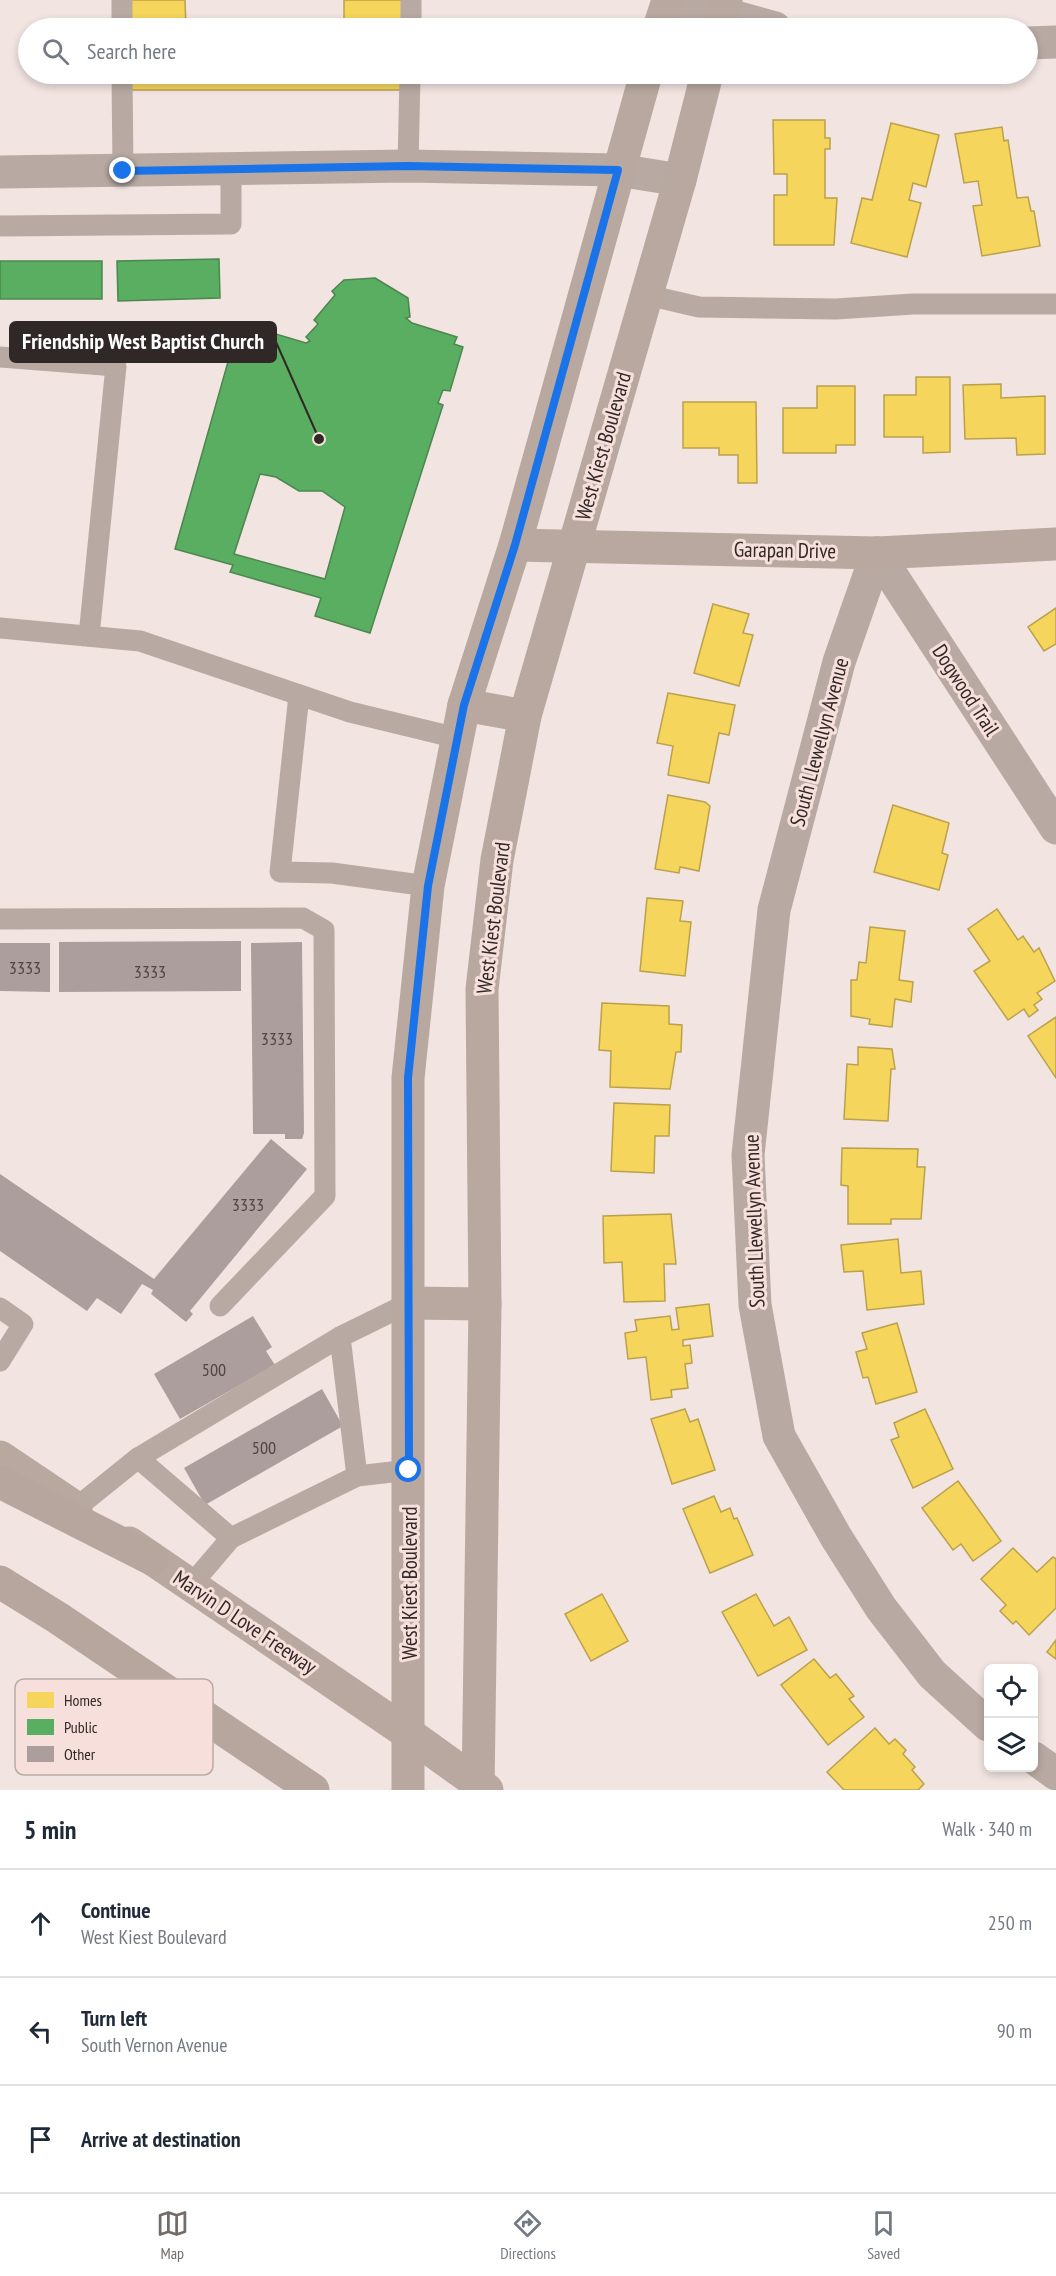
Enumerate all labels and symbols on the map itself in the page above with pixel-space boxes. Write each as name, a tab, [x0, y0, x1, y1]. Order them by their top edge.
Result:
route end	[109, 157, 135, 183]
callout: Friendship West Baptist Church	[10, 322, 276, 362]
text: Friendship West Baptist Church	[22, 327, 264, 355]
street label: West Kiest Boulevard	[569, 369, 637, 523]
street label: Garapan Drive	[734, 536, 836, 564]
street label: Dogwood Trail	[926, 639, 1006, 741]
street label: South Llewellyn Avenue	[784, 655, 854, 829]
street label: West Kiest Boulevard	[470, 840, 516, 996]
house number: 3333	[9, 956, 41, 979]
house number: 3333	[134, 960, 166, 983]
house number: 3333	[261, 1027, 293, 1050]
street label: South Llewellyn Avenue	[737, 1134, 771, 1308]
house number: 3333	[232, 1193, 264, 1216]
house number: 500	[202, 1358, 226, 1381]
house number: 500	[252, 1436, 276, 1459]
route start	[395, 1456, 421, 1482]
street label: West Kiest Boulevard	[396, 1507, 423, 1659]
street label: Marvin D Love Freeway	[168, 1564, 322, 1680]
legend	[15, 1679, 213, 1775]
text: Homes	[64, 1690, 102, 1710]
text: Public	[64, 1717, 98, 1737]
text: Other	[64, 1744, 96, 1764]

